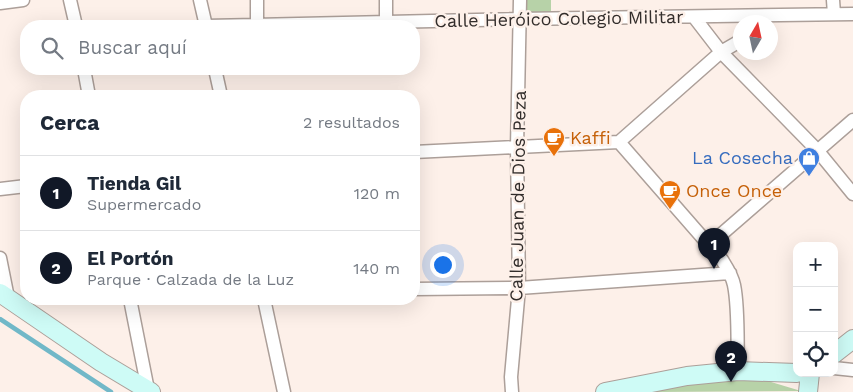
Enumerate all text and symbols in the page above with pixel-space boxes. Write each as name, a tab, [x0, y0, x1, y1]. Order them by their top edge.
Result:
street label: Calle Heróico Colegio Militar	[434, 6, 684, 31]
north arrow	[733, 15, 778, 60]
search box	[20, 20, 420, 75]
icon: search	[38, 34, 66, 62]
text: Buscar aquí	[78, 36, 187, 59]
street label: Calle Juan de Dios Peza	[505, 90, 530, 302]
text: Cerca	[40, 110, 99, 135]
text: 2 resultados	[303, 113, 400, 132]
cafe icon: Kaffi	[542, 126, 566, 157]
place label: Kaffi	[570, 127, 611, 148]
shop icon: La Cosecha	[797, 146, 821, 177]
place label: La Cosecha	[692, 147, 793, 168]
text: Tienda Gil	[87, 172, 181, 195]
cafe icon: Once Once	[658, 179, 682, 210]
place label: Once Once	[686, 180, 782, 201]
text: 1	[53, 184, 59, 203]
text: 120 m	[354, 184, 400, 203]
text: Supermercado	[87, 195, 201, 214]
pin: 1	[698, 228, 730, 269]
map controls	[793, 242, 838, 377]
button: +	[793, 242, 838, 287]
text: El Portón	[87, 247, 174, 270]
your location	[430, 252, 456, 278]
text: 2	[51, 259, 61, 278]
text: 140 m	[353, 259, 400, 278]
text: Parque · Calzada de la Luz	[87, 270, 294, 289]
button: −	[793, 287, 838, 332]
button: locate	[793, 332, 838, 377]
pin: 2	[715, 341, 747, 382]

